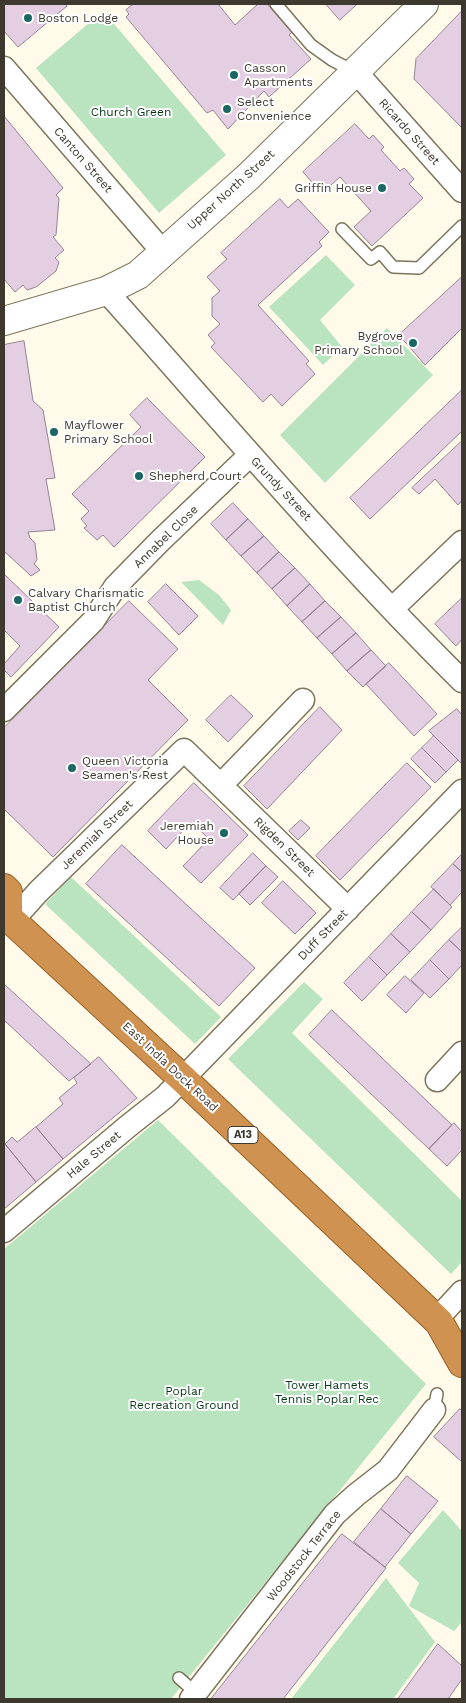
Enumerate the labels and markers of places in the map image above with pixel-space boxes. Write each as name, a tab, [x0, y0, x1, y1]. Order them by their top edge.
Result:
place label: Boston Lodge	[38, 11, 118, 25]
marker: Boston Lodge	[22, 12, 34, 24]
place label: Casson Apartments	[244, 61, 313, 89]
marker: Casson Apartments	[228, 69, 240, 81]
place label: Select Convenience	[237, 95, 311, 123]
marker: Select Convenience	[221, 103, 233, 115]
place label: Griffin House	[295, 181, 372, 195]
marker: Griffin House	[376, 182, 388, 194]
place label: Bygrove Primary School	[314, 329, 403, 357]
marker: Bygrove Primary School	[407, 337, 419, 349]
place label: Mayflower Primary School	[64, 418, 153, 446]
marker: Mayflower Primary School	[48, 426, 60, 438]
place label: Shepherd Court	[149, 469, 242, 483]
marker: Shepherd Court	[133, 470, 145, 482]
place label: Calvary Charismatic Baptist Church	[28, 586, 144, 614]
marker: Calvary Charismatic Baptist Church	[12, 594, 24, 606]
place label: Queen Victoria Seamen's Rest	[82, 754, 169, 782]
marker: Queen Victoria Seamen's Rest	[66, 762, 78, 774]
place label: Jeremiah House	[160, 819, 214, 847]
marker: Jeremiah House	[218, 827, 230, 839]

